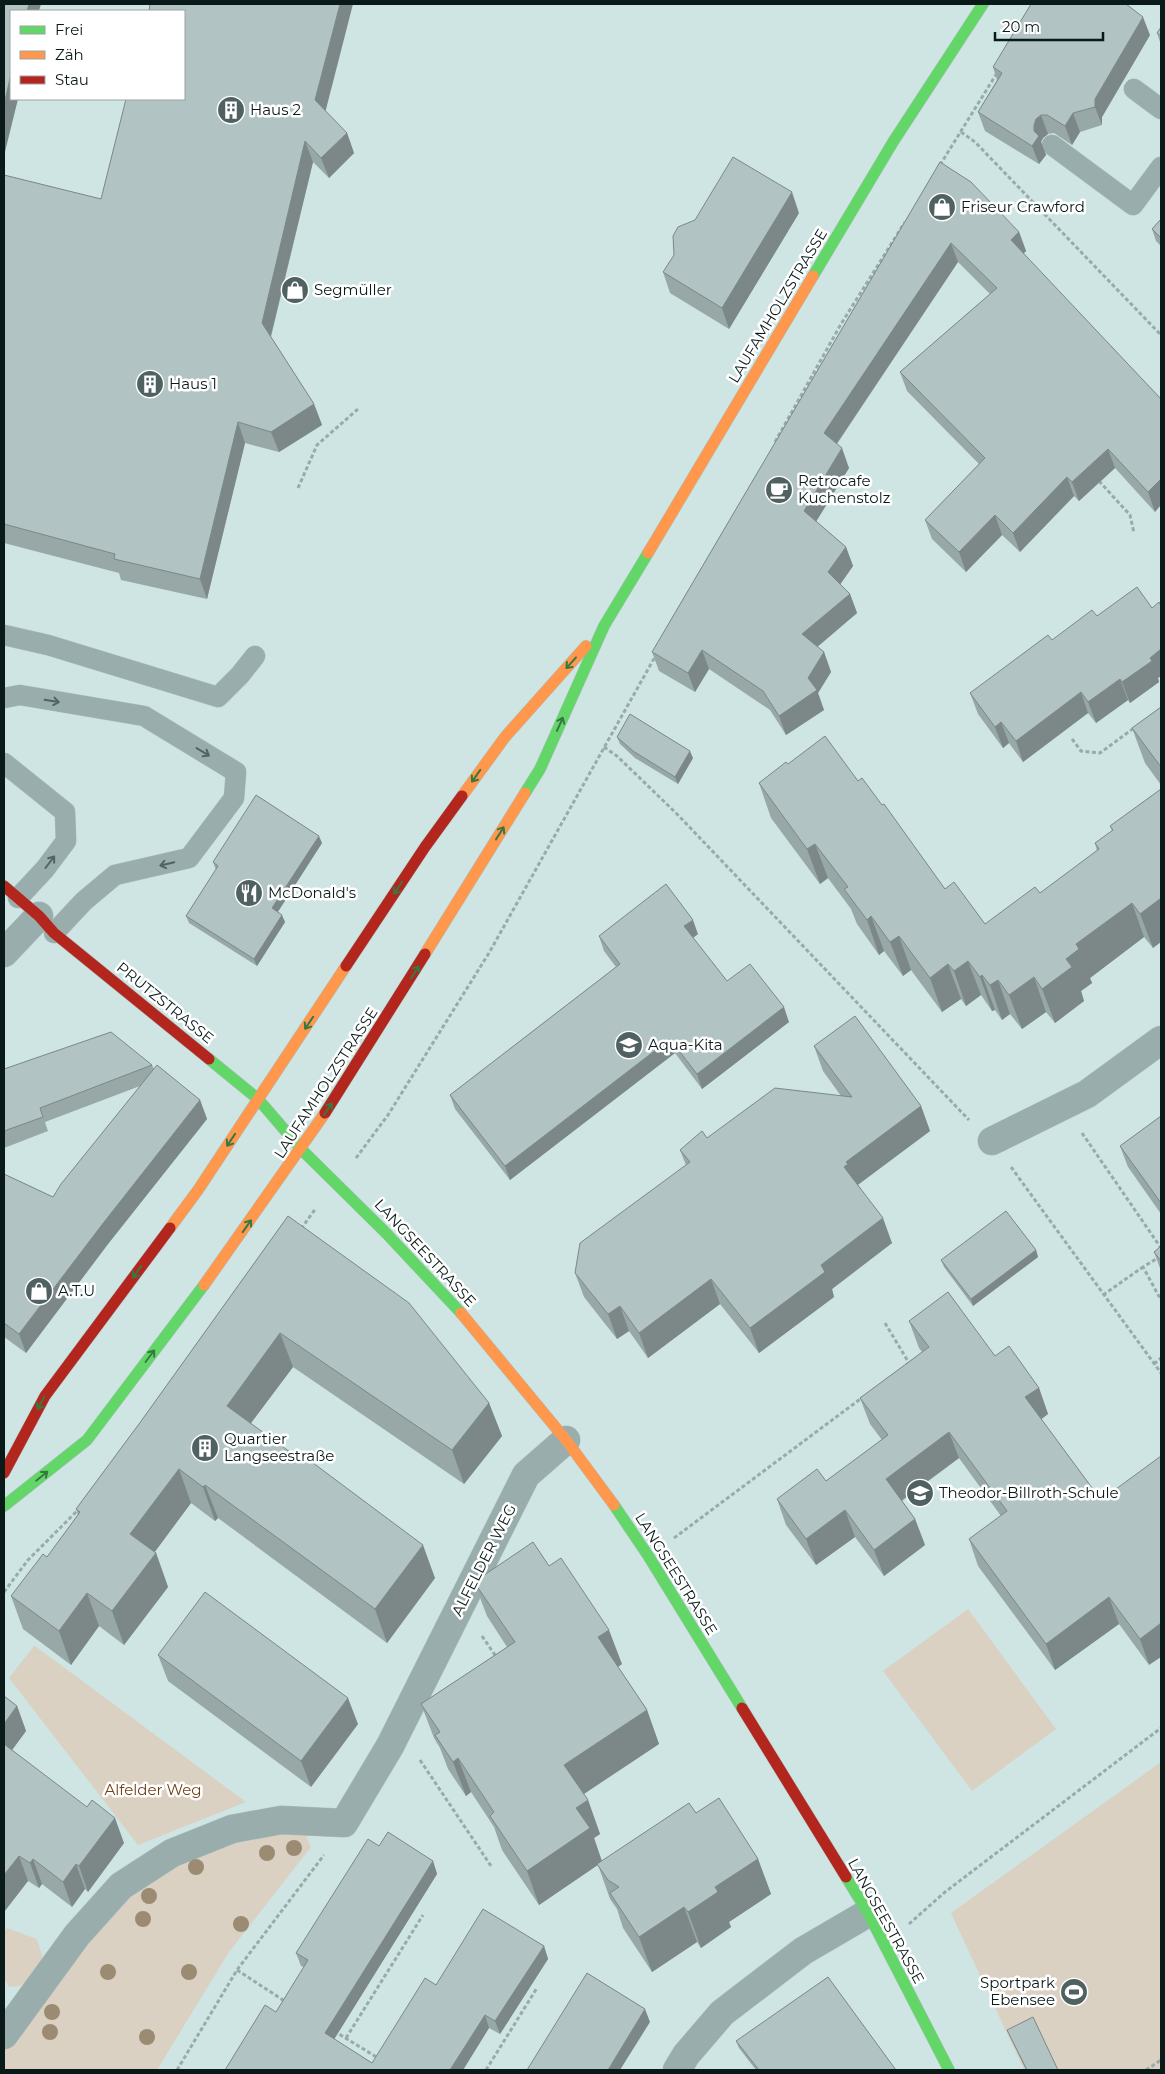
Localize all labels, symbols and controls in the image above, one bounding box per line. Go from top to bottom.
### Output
legend [10,10,185,100]
scale bar [995,10,1102,42]
text: 20 m [1002,17,1040,36]
text: Frei [55,20,83,39]
text: Zäh [55,45,84,64]
text: Stau [55,70,89,89]
building icon: Haus 2 [216,95,246,125]
place label: Haus 2 [250,100,301,119]
shop icon: Friseur Crawford [927,192,957,222]
place label: Friseur Crawford [961,197,1085,216]
street label: LAUFAMHOLZSTRASSE [724,225,831,386]
shop icon: Segmüller [280,275,310,305]
place label: Segmüller [314,280,392,299]
building icon: Haus 1 [135,369,165,399]
place label: Haus 1 [169,374,217,393]
place label: Retrocafe Kuchenstolz [798,471,891,507]
cafe icon: Retrocafe Kuchenstolz [764,475,794,505]
one-way arrow [565,656,577,669]
one-way arrow [43,696,59,706]
one-way arrow [555,717,565,732]
one-way arrow [195,747,209,757]
one-way arrow [471,769,482,783]
one-way arrow [495,827,505,841]
one-way arrow [45,856,56,869]
one-way arrow [160,860,176,869]
restaurant icon: McDonald's [234,878,264,908]
one-way arrow [393,880,403,894]
place label: McDonald's [268,883,356,902]
street label: PRUTZSTRASSE [113,958,218,1048]
one-way arrow [410,965,420,979]
street label: LAUFAMHOLZSTRASSE [270,1004,382,1162]
one-way arrow [303,1016,313,1030]
school or university icon: Aqua-Kita [614,1030,644,1060]
place label: Aqua-Kita [648,1035,723,1054]
one-way arrow [323,1102,333,1116]
one-way arrow [226,1133,236,1147]
street label: LANGSEESTRASSE [371,1195,480,1310]
one-way arrow [242,1219,252,1233]
one-way arrow [132,1265,142,1279]
shop icon: A.T.U [24,1276,54,1306]
place label: A.T.U [58,1281,95,1300]
one-way arrow [145,1350,156,1363]
one-way arrow [36,1396,46,1411]
place label: Quartier Langseestraße [224,1429,334,1465]
building icon: Quartier Langseestraße [190,1433,220,1463]
one-way arrow [35,1470,48,1481]
school or university icon: Theodor-Billroth-Schule [905,1478,935,1508]
place label: Theodor-Billroth-Schule [939,1483,1119,1502]
street label: ALFELDER WEG [447,1501,520,1619]
street label: LANGSEESTRASSE [631,1509,722,1638]
park label: Alfelder Weg [104,1780,202,1799]
street label: LANGSEESTRASSE [844,1855,929,1987]
place label: Sportpark Ebensee [980,1973,1055,2009]
sports icon: Sportpark Ebensee [1059,1977,1089,2007]

